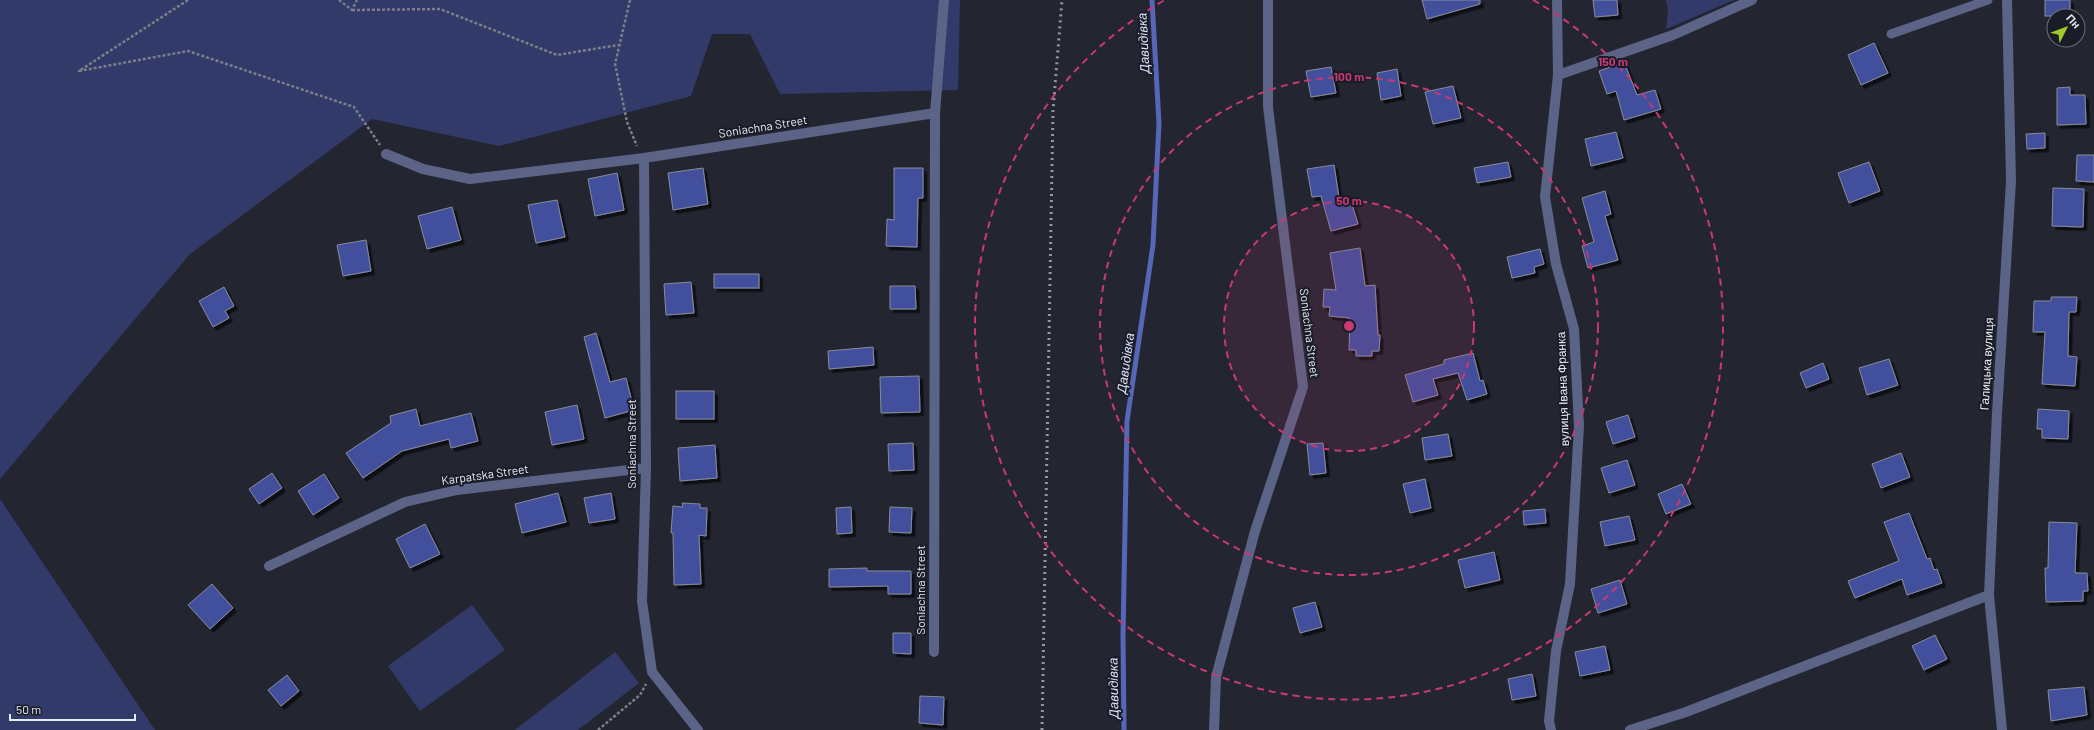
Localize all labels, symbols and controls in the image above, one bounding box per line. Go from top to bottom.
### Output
north arrow [2046,8,2086,48]
text: Пн [2064,11,2084,31]
water label: Давидівка [1133,12,1153,76]
text: 150 m [1598,54,1628,68]
text: 100 m [1334,69,1364,83]
street label: Soniachna Street [717,112,808,140]
text: 50 m [1336,193,1362,207]
street label: Soniachna Street [1298,288,1322,378]
street label: Галицька вулиця [1977,317,1996,411]
centre of rings [1342,319,1356,333]
street label: вулиця Івана Франка [1553,331,1572,447]
water label: Давидівка [1113,332,1137,396]
street label: Soniachna Street [624,399,638,489]
street label: Karpatska Street [440,461,529,487]
street label: Soniachna Street [913,545,927,635]
water label: Давидівка [1104,658,1122,720]
scale bar [10,696,135,722]
text: 50 m [16,702,41,716]

